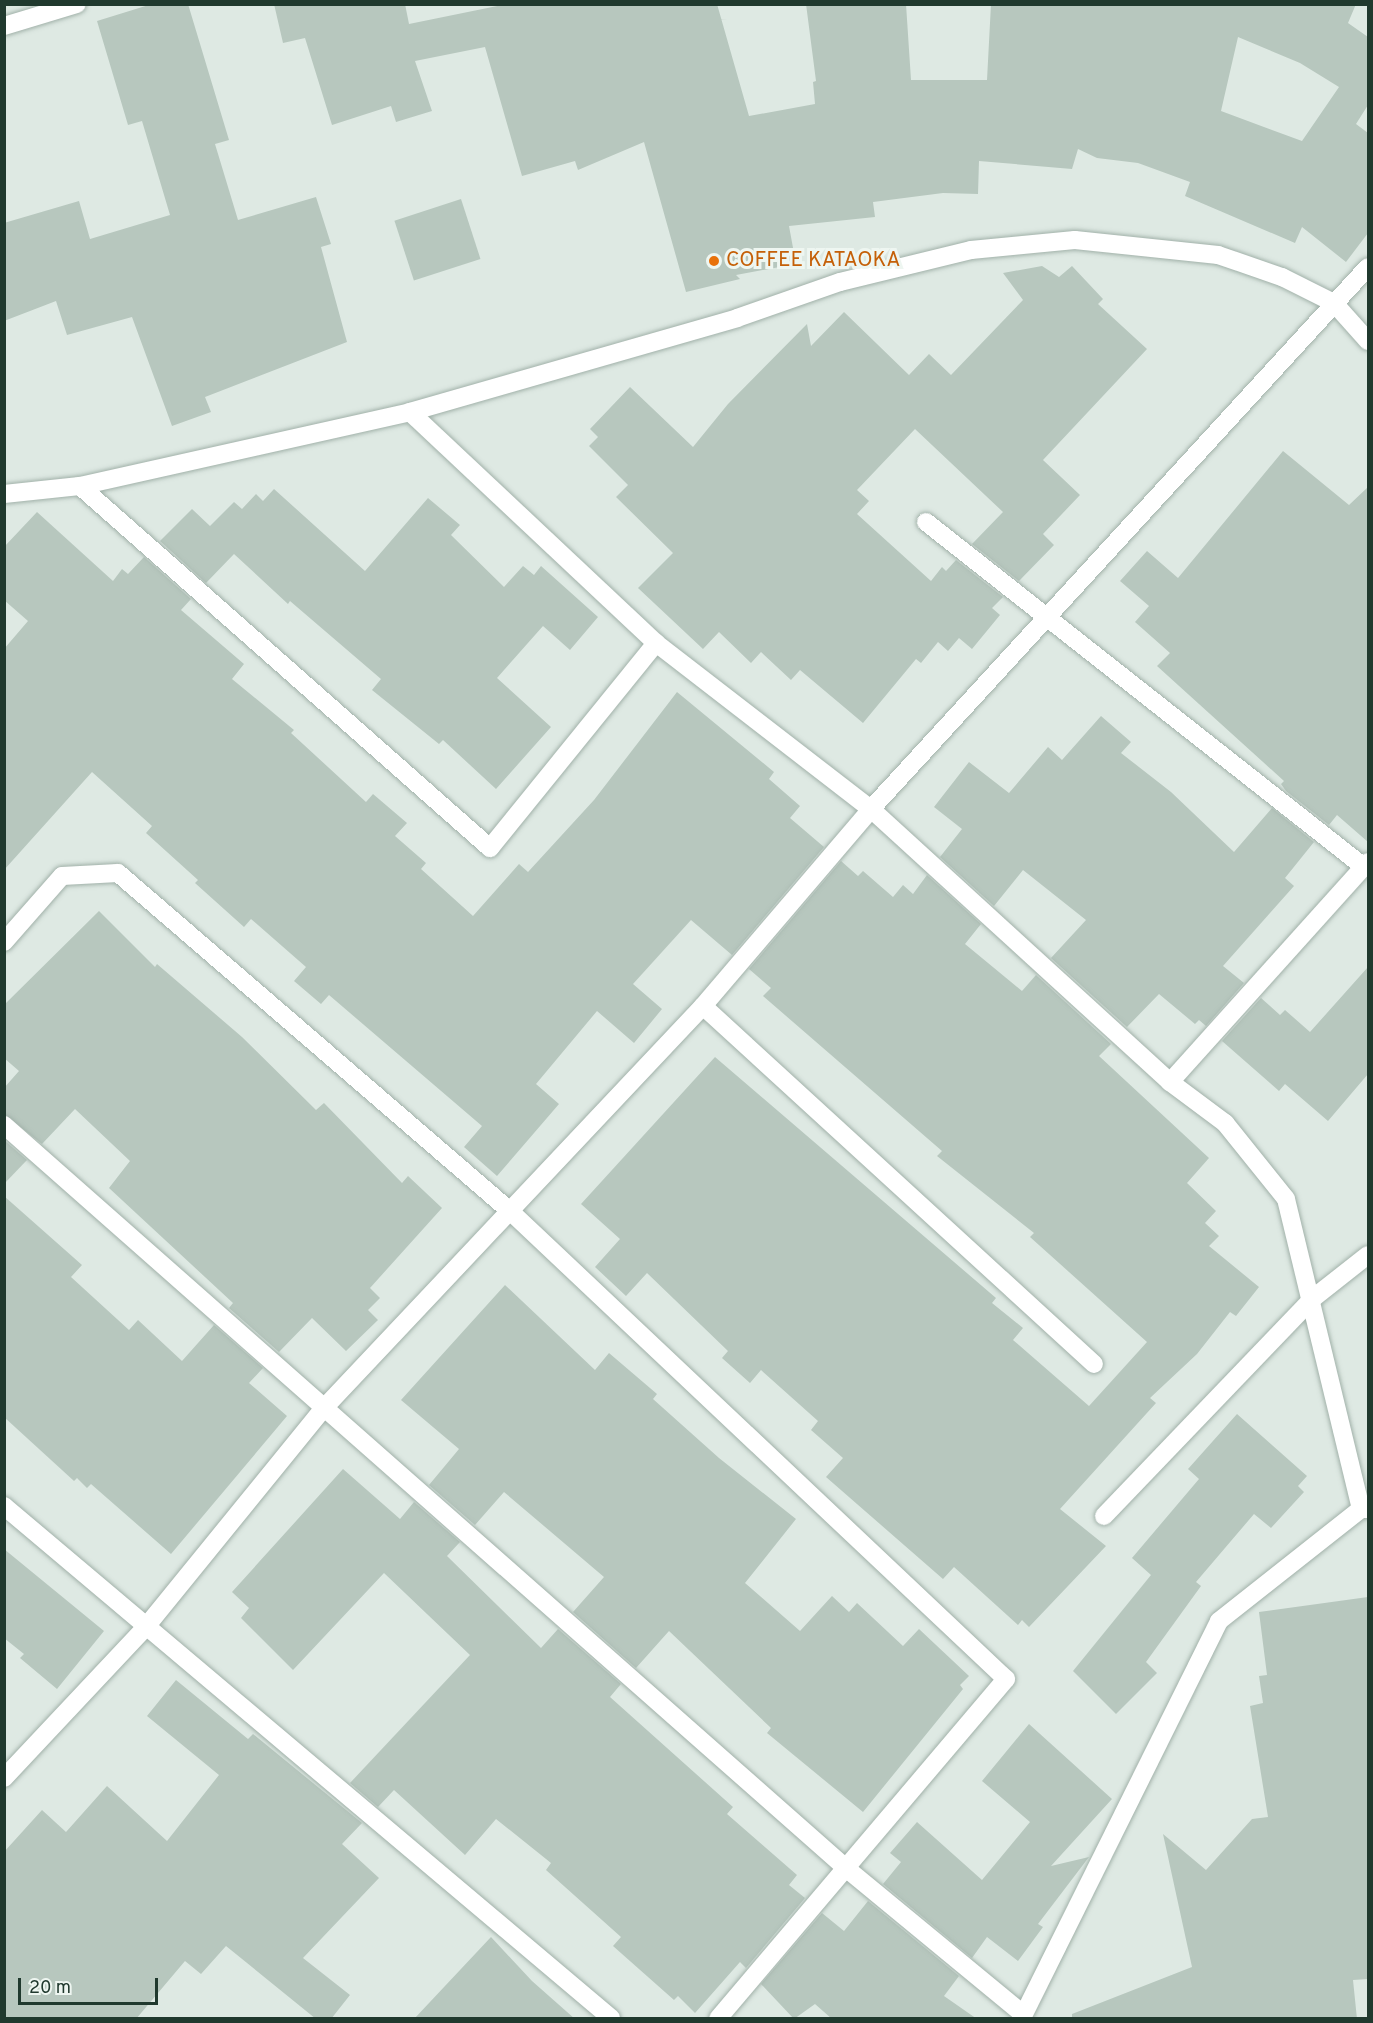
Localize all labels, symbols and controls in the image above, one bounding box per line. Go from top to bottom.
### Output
place label: COFFEE KATAOKA [726,248,901,274]
marker: COFFEE KATAOKA [707,254,721,268]
scale bar [21,1966,160,2004]
text: 20 m [29,1977,71,2000]

